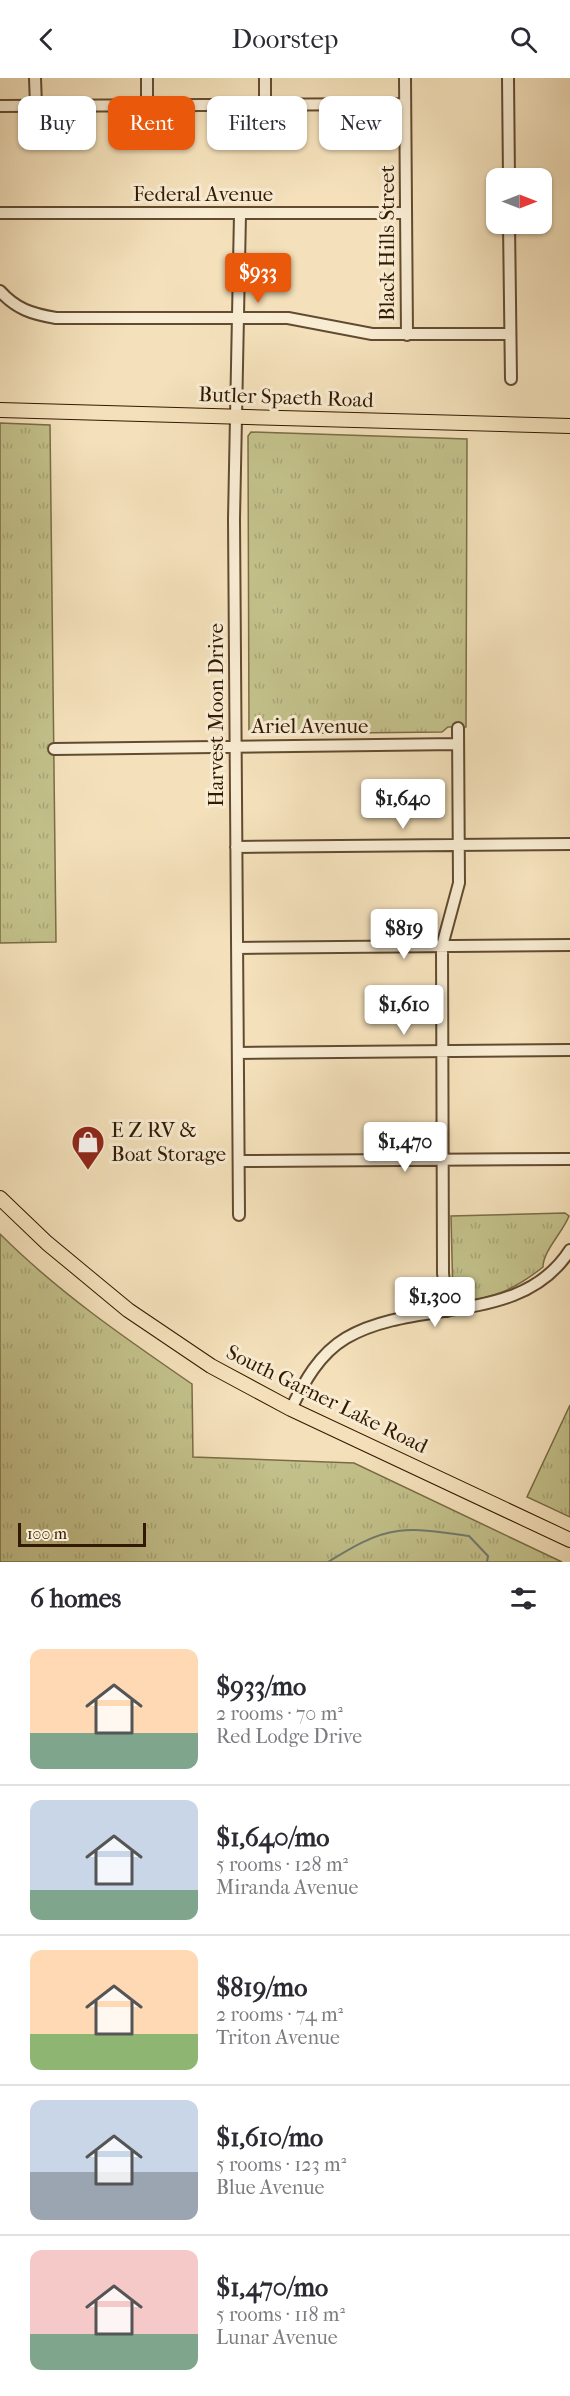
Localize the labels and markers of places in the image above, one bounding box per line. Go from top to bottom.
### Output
pin: $933 [222,253,294,304]
pin: $1,640 [354,779,452,830]
pin: $819 [368,909,440,960]
pin: $1,610 [355,985,453,1036]
place label: E Z RV & Boat Storage [111,1118,226,1166]
pin: $1,470 [356,1122,454,1173]
shop icon: E Z RV & Boat Storage [70,1124,106,1171]
pin: $1,300 [386,1277,484,1328]

